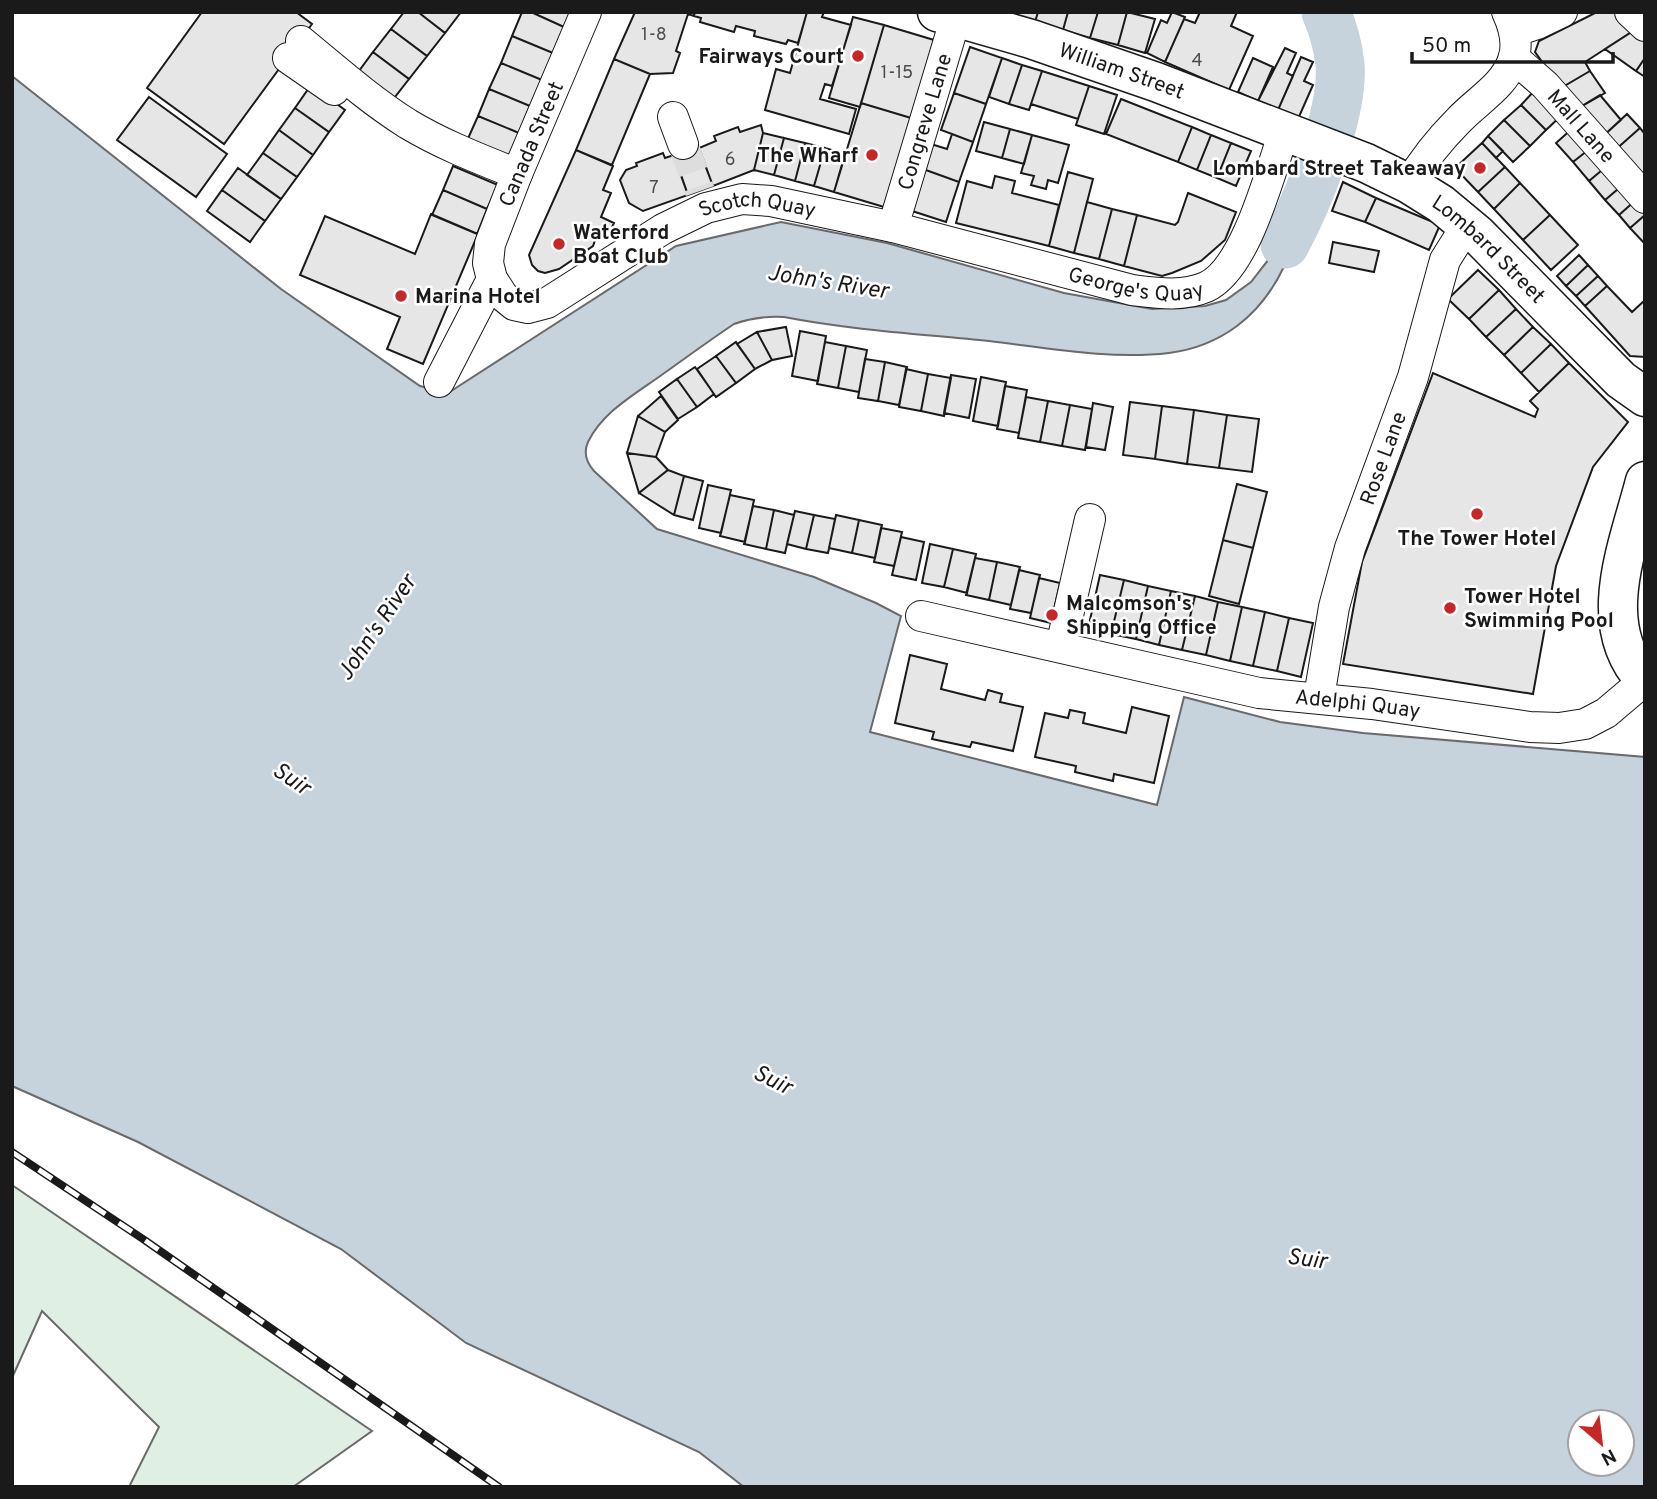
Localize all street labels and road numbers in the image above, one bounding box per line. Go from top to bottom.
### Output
street label: William Street [1055,38,1188,107]
street label: Congreve Lane [893,50,959,194]
street label: Canada Street [494,78,571,211]
street label: Mall Lane [1540,85,1620,170]
street label: Scotch Quay [694,187,818,225]
street label: Lombard Street [1426,190,1550,310]
street label: George's Quay [1065,262,1207,309]
street label: Rose Lane [1355,408,1414,509]
street label: Adelphi Quay [1294,685,1422,726]

